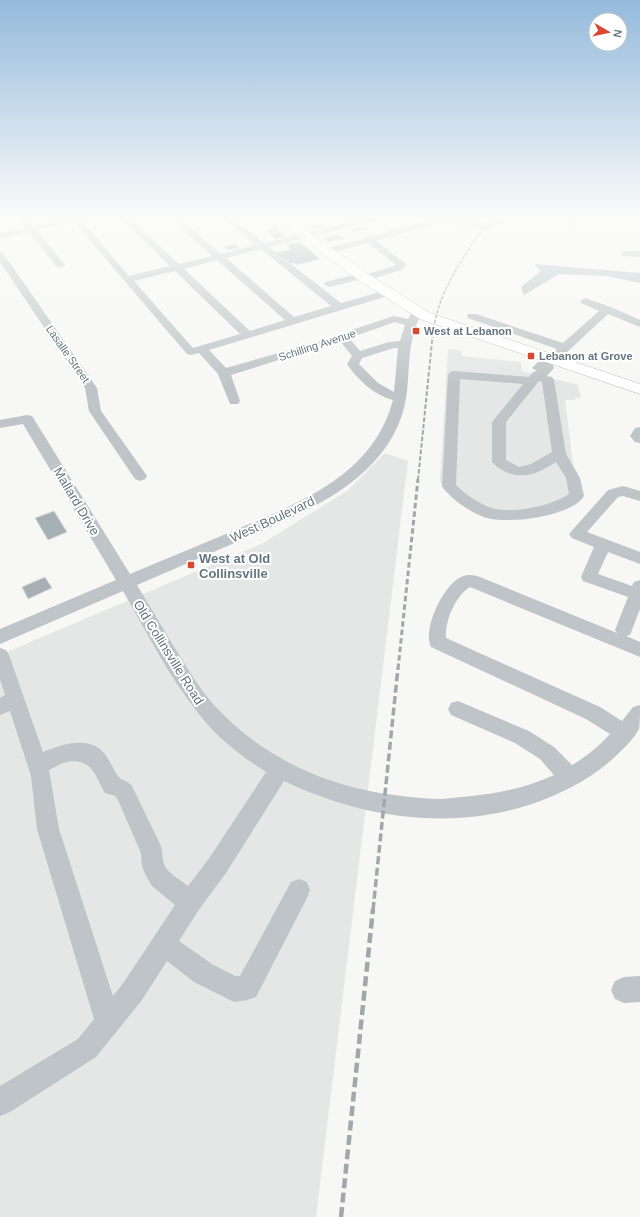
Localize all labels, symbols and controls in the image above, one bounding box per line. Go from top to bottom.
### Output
north arrow [588,12,628,52]
text: N [611,29,624,38]
street label: Lasalle Street [44,323,92,385]
place label: West at Lebanon [424,325,512,337]
marker: West at Lebanon [411,326,421,336]
street label: Schilling Avenue [277,327,357,363]
place label: Lebanon at Grove [539,350,633,362]
marker: Lebanon at Grove [526,351,536,361]
street label: Mallard Drive [50,465,103,538]
street label: West Boulevard [228,493,317,546]
place label: West at Old Collinsville [199,551,270,581]
marker: West at Old Collinsville [186,560,196,570]
street label: Old Collinsville Road [130,597,207,707]

